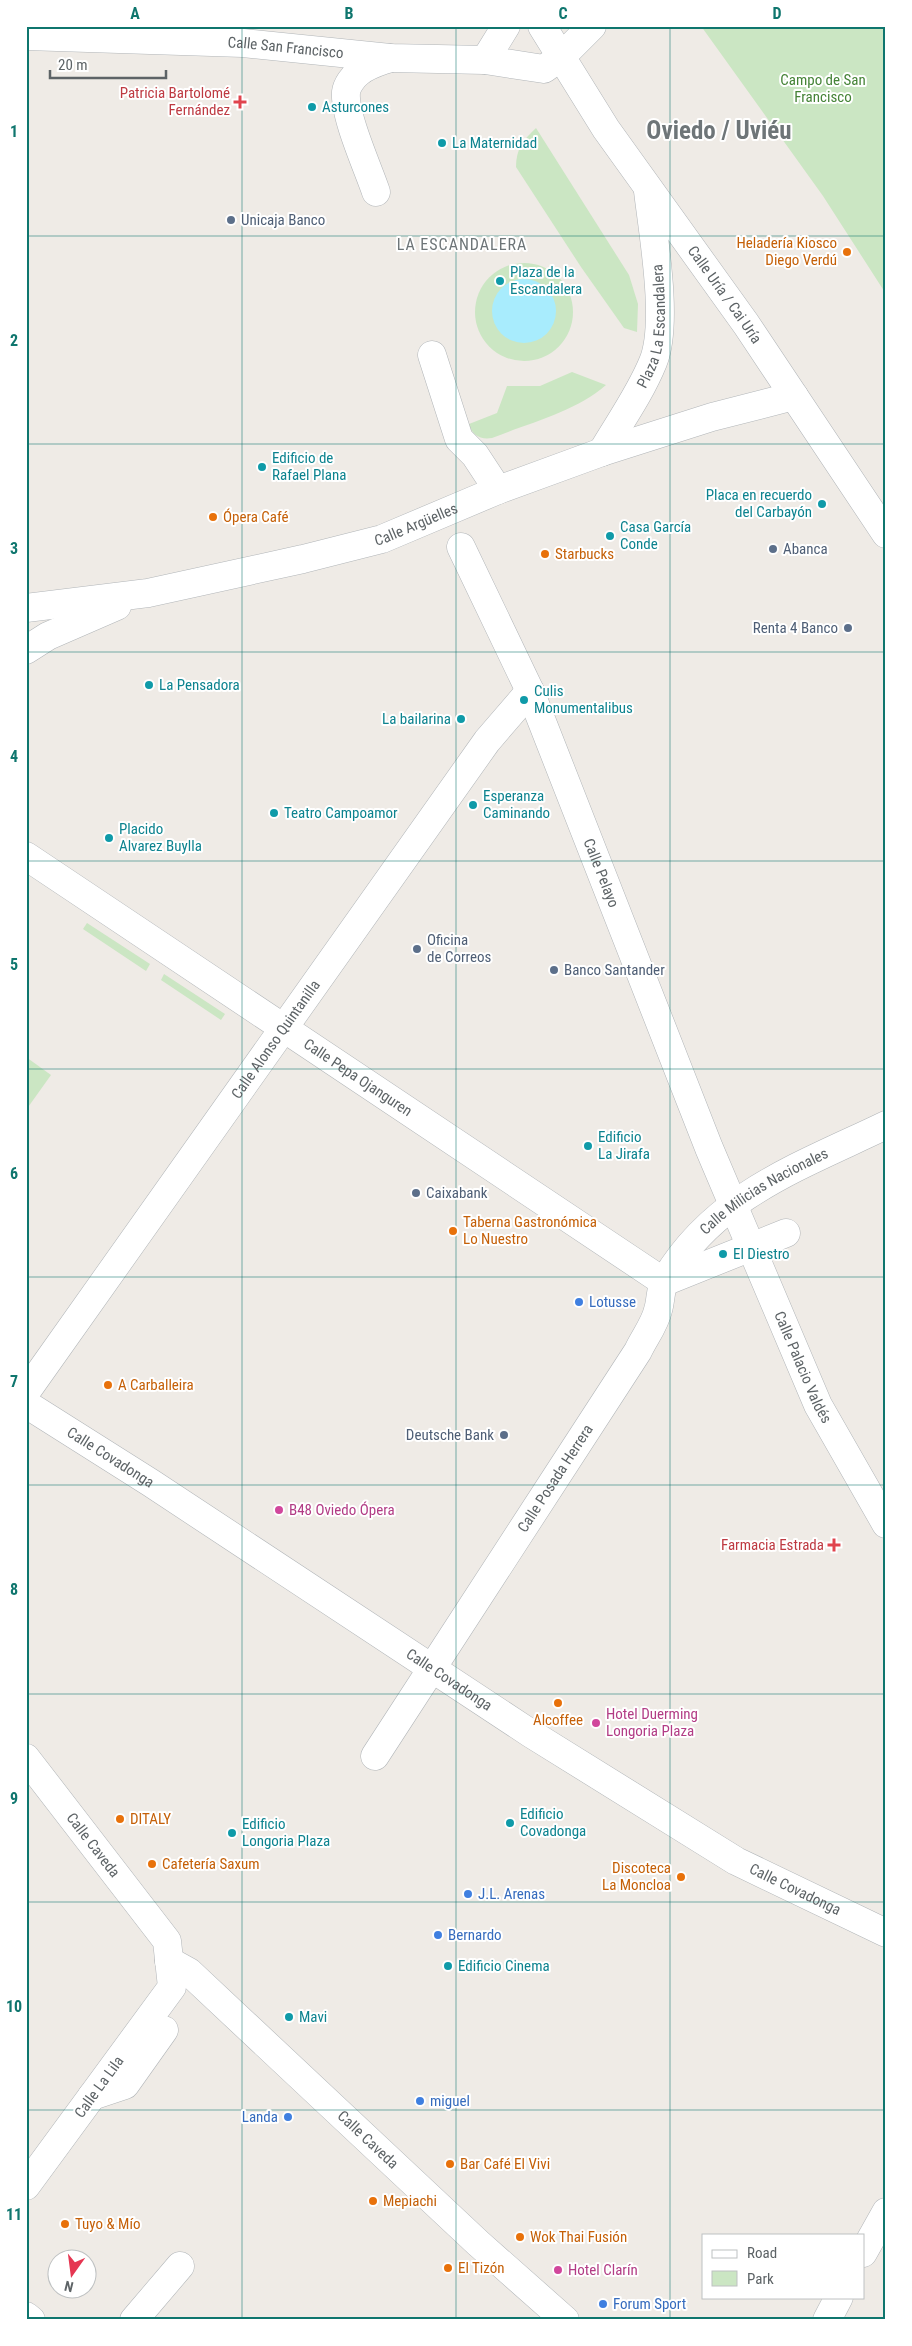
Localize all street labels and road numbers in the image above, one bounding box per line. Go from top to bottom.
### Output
street label: Calle San Francisco [227,34,344,62]
street label: Calle Uría / Cai Uría [684,242,765,347]
street label: Plaza La Escandalera [633,263,669,391]
street label: Calle Argüelles [373,499,460,550]
street label: Calle Pelayo [580,836,623,910]
street label: Calle Alonso Quintanilla [227,977,324,1102]
street label: Calle Pepa Ojanguren [300,1035,415,1120]
street label: Calle Milicias Nacionales [696,1144,831,1238]
street label: Calle Palacio Valdés [770,1309,836,1427]
street label: Calle Posada Herrera [514,1421,597,1536]
street label: Calle Covadonga [64,1423,157,1492]
street label: Calle Covadonga [403,1645,496,1715]
street label: Calle Caveda [63,1809,124,1881]
street label: Calle Covadonga [746,1860,844,1919]
street label: Calle La Lila [71,2053,127,2121]
street label: Calle Caveda [334,2107,402,2172]

